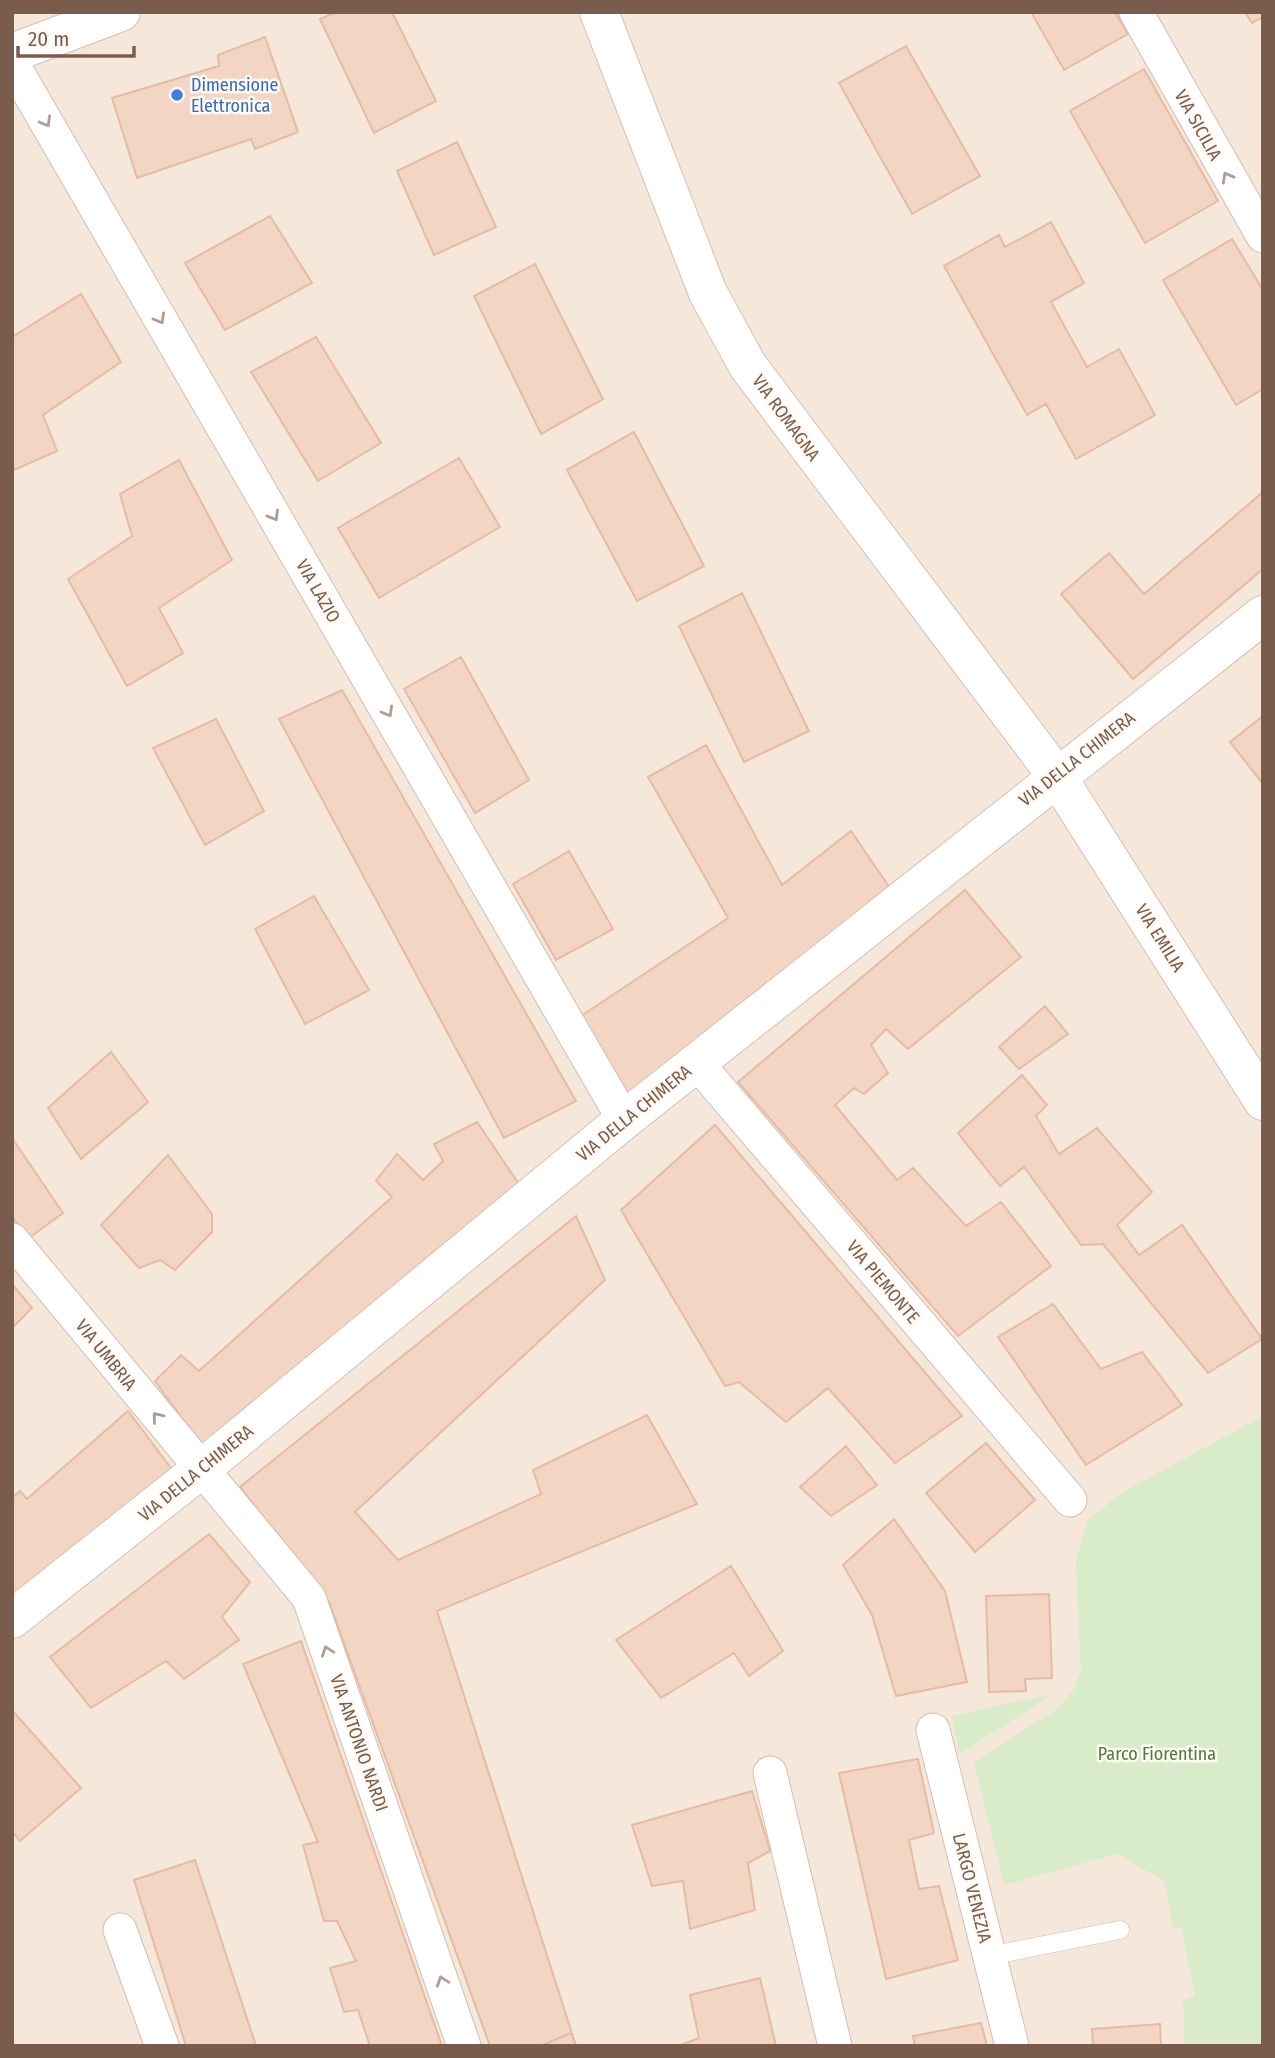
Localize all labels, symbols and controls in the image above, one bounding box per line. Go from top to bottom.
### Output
scale bar [18,14,133,58]
text: 20 m [28,26,69,52]
place label: Dimensione Elettronica [191,74,278,117]
street label: VIA SICILIA [1170,86,1227,165]
marker: Dimensione Elettronica [169,87,185,103]
one-way arrow [38,114,51,127]
one-way arrow [1222,172,1235,185]
one-way arrow [152,311,165,324]
street label: VIA ROMAGNA [747,371,825,466]
one-way arrow [266,508,279,521]
street label: VIA LAZIO [291,555,345,627]
one-way arrow [380,705,393,718]
street label: VIA DELLA CHIMERA [1015,706,1140,811]
street label: VIA EMILIA [1131,900,1190,976]
street label: VIA DELLA CHIMERA [572,1060,696,1166]
street label: VIA PIEMONTE [842,1236,924,1328]
street label: VIA UMBRIA [71,1315,142,1395]
one-way arrow [153,1413,166,1425]
street label: VIA DELLA CHIMERA [134,1420,258,1526]
one-way arrow [321,1645,335,1657]
street label: VIA ANTONIO NARDI [325,1672,393,1814]
park label: Parco Fiorentina [1098,1743,1216,1765]
street label: LARGO VENEZIA [948,1831,996,1946]
one-way arrow [436,1976,450,1988]

